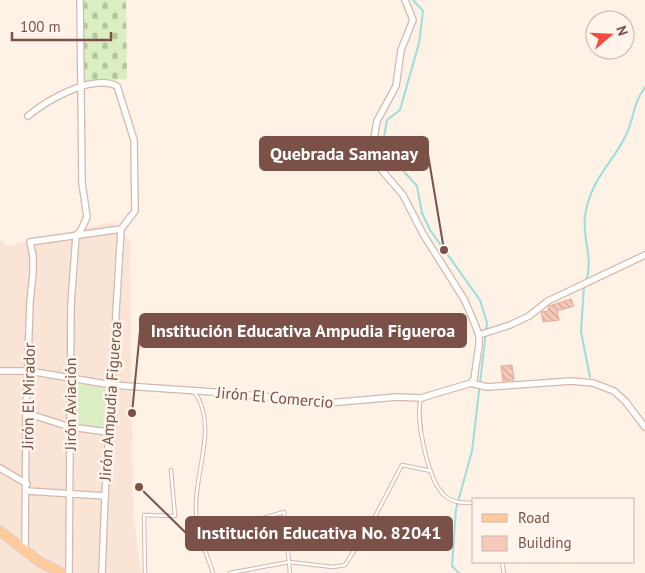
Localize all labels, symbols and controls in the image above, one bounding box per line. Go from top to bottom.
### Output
scale bar [12,10,111,42]
north arrow [585,10,635,60]
text: 100 m [20,17,61,36]
text: N [612,23,632,38]
callout: Quebrada Samanay [260,137,428,170]
text: Quebrada Samanay [270,142,418,165]
callout: Institución Educativa Ampudia Figueroa [140,314,466,347]
text: Institución Educativa Ampudia Figueroa [151,319,455,342]
street label: Jirón Ampudia Figueroa [94,320,126,483]
street label: Jirón El Mirador [17,342,39,450]
street label: Jirón Aviación [60,357,80,452]
street label: Jirón El Comercio [215,382,334,412]
legend [472,498,635,563]
text: Road [518,508,550,527]
callout: Institución Educativa No. 82041 [186,517,452,550]
text: Institución Educativa No. 82041 [196,521,442,544]
text: Building [518,533,572,552]

